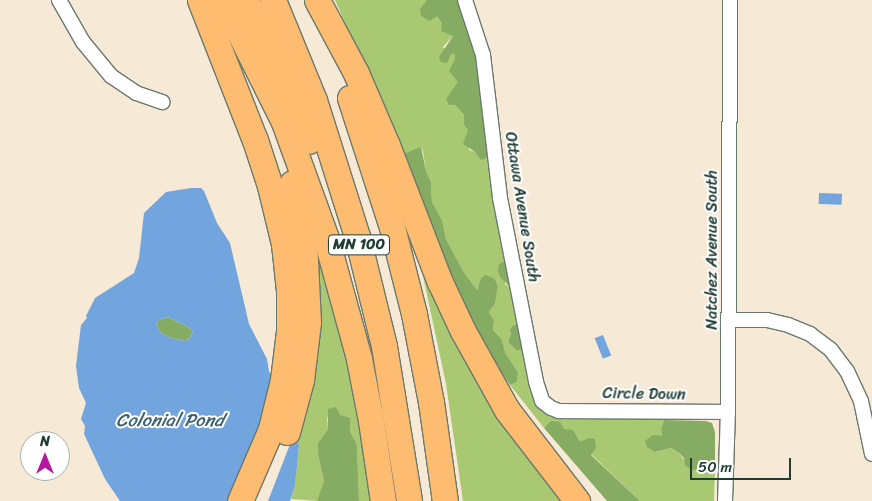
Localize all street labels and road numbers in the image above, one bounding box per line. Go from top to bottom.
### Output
street label: Ottawa Avenue South [501,130,543,284]
street label: Natchez Avenue South [702,170,722,330]
road number: MN 100 [328,232,390,258]
street label: Circle Down [602,384,686,404]

